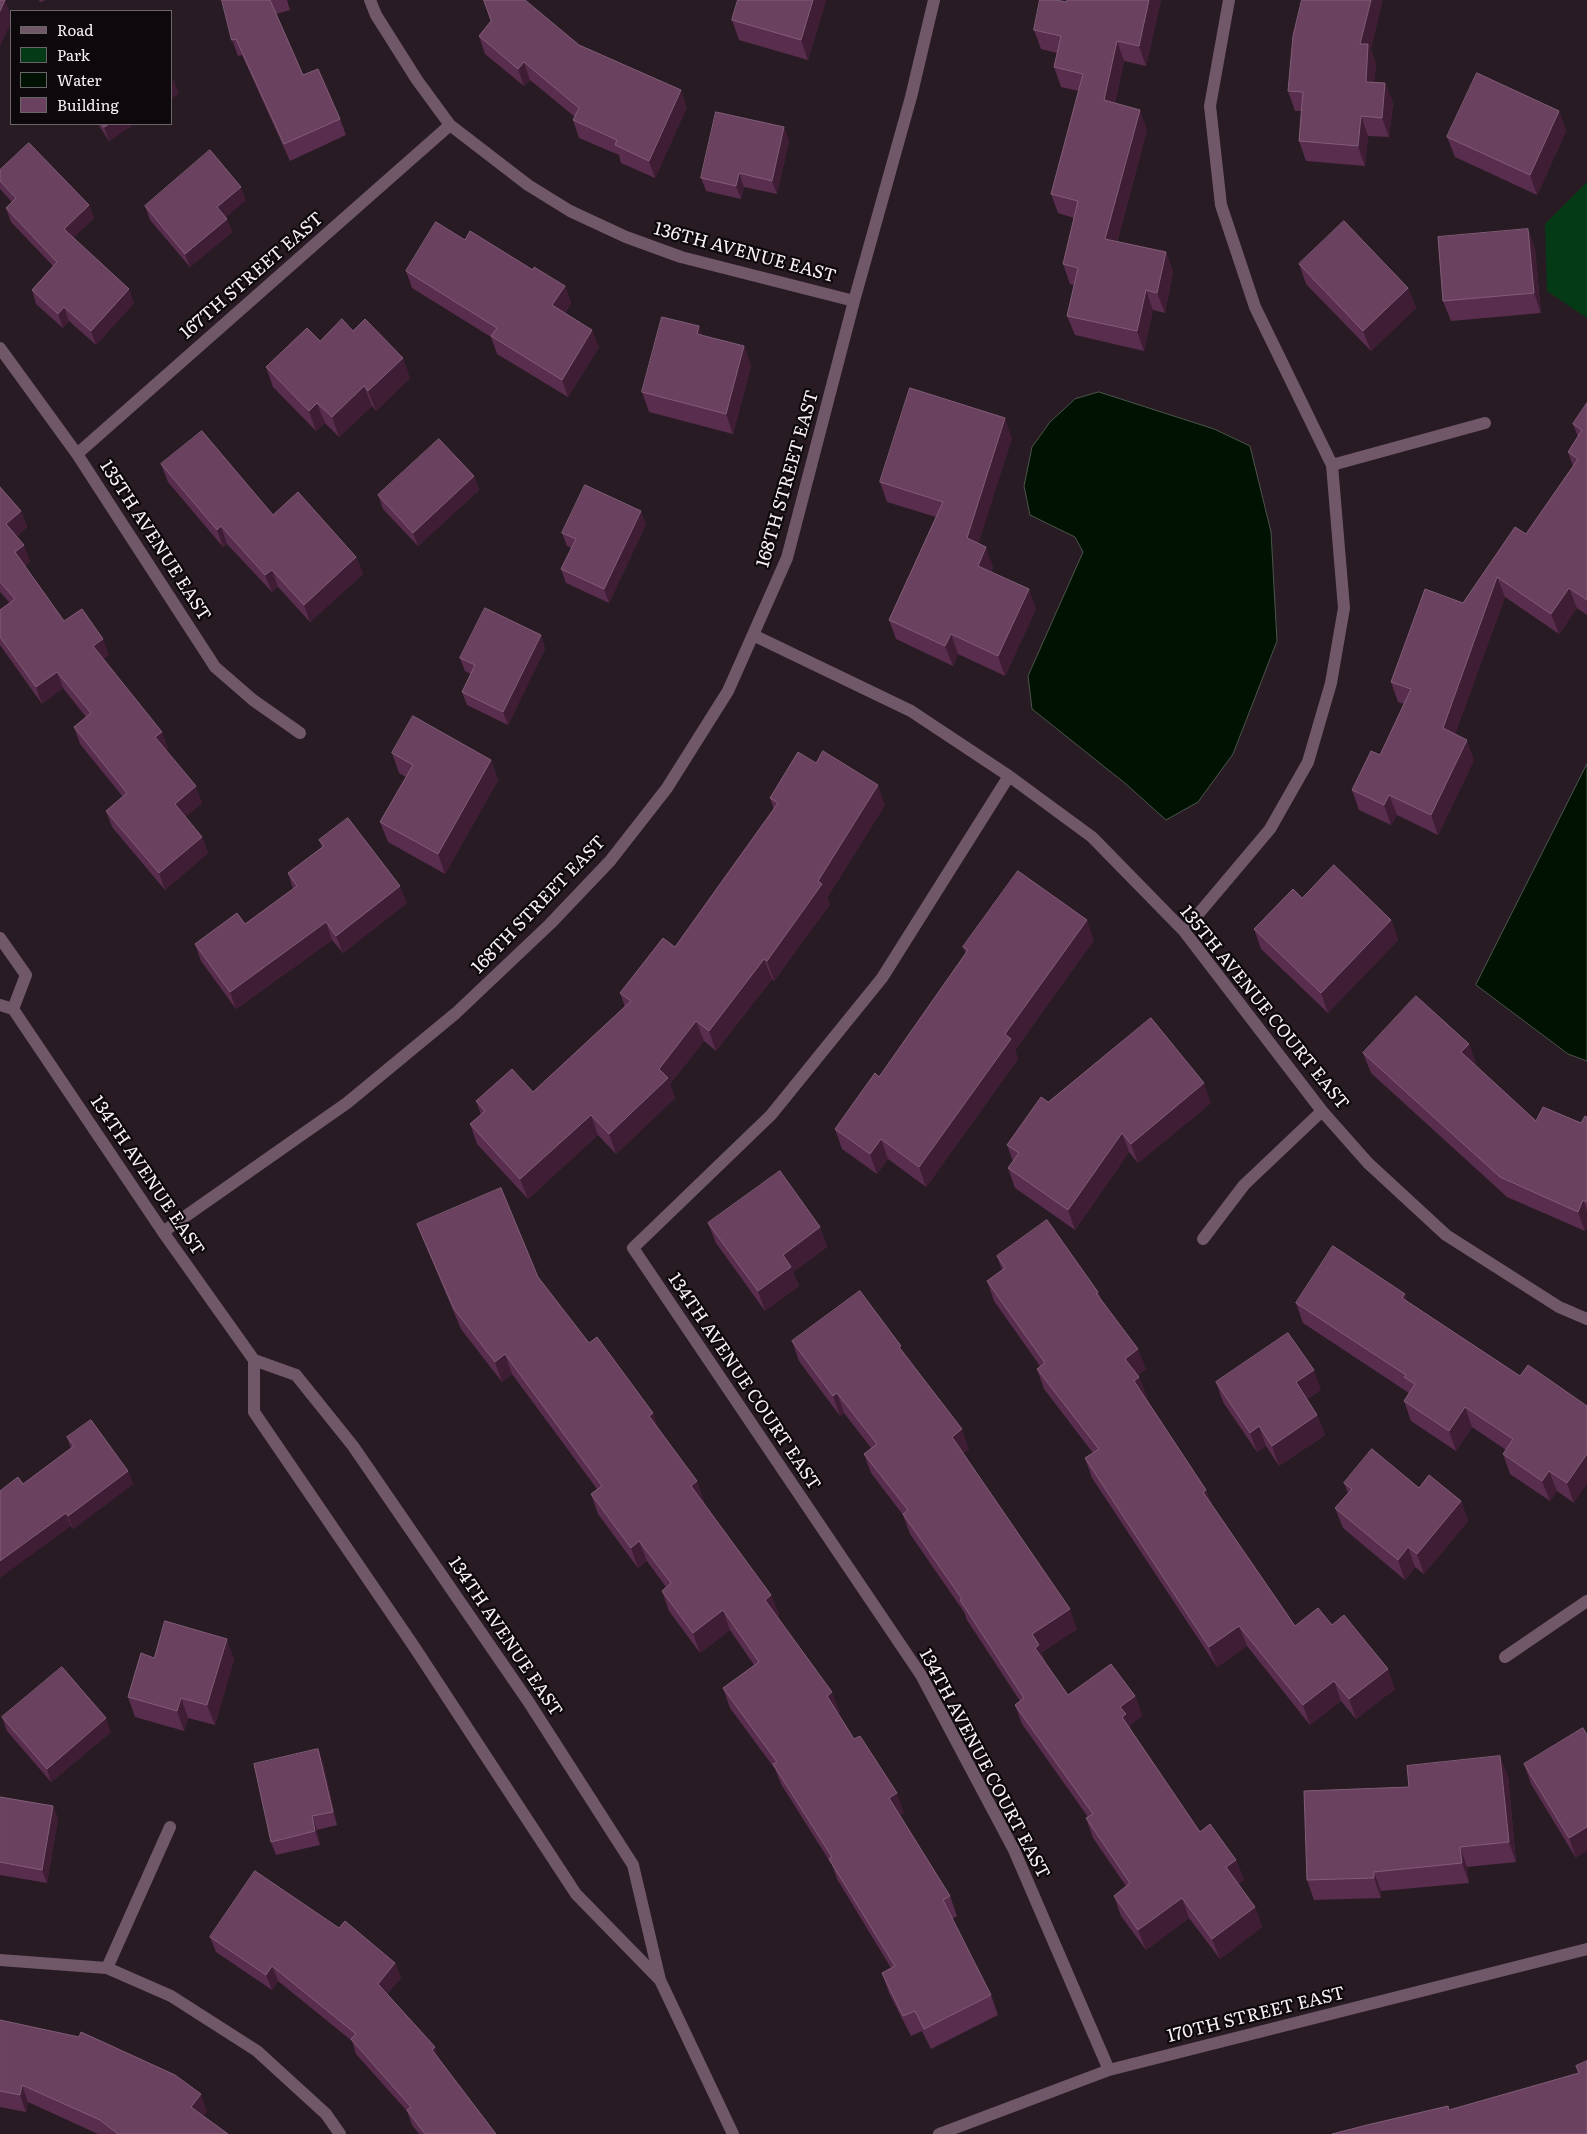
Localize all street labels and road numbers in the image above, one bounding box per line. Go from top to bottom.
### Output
street label: 167TH STREET EAST [176,208,328,344]
street label: 136TH AVENUE EAST [651,218,839,288]
street label: 168TH STREET EAST [752,388,824,570]
street label: 135TH AVENUE EAST [95,457,215,625]
street label: 168TH STREET EAST [468,832,610,978]
street label: 135TH AVENUE COURT EAST [1175,902,1353,1114]
street label: 134TH AVENUE EAST [85,1092,209,1260]
street label: 134TH AVENUE COURT EAST [663,1269,825,1495]
street label: 134TH AVENUE EAST [443,1553,567,1721]
street label: 134TH AVENUE COURT EAST [914,1645,1054,1883]
street label: 170TH STREET EAST [1165,1982,1347,2048]

